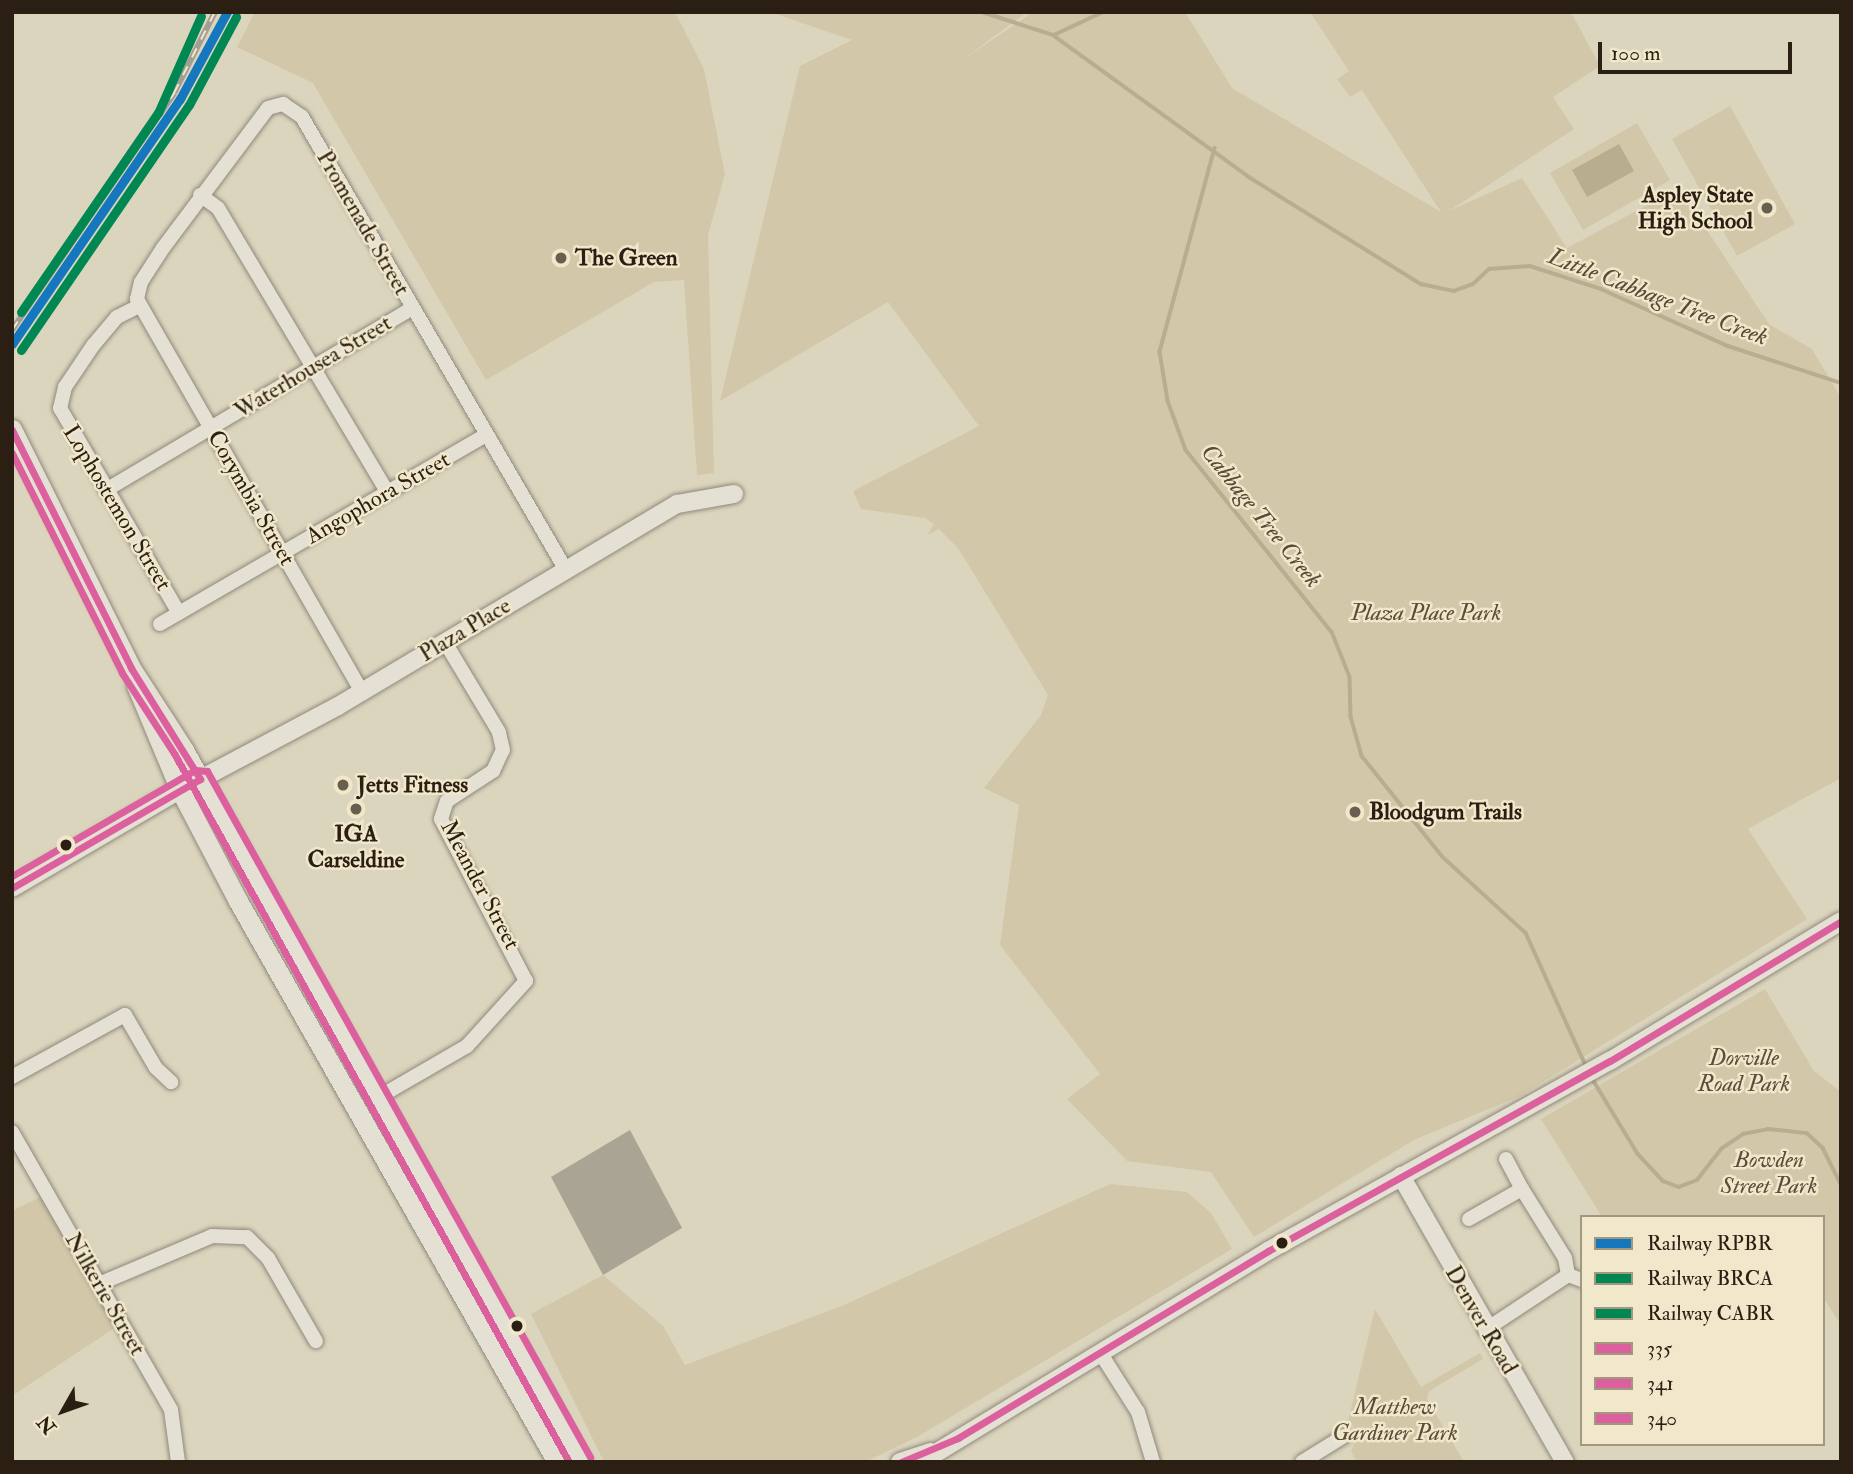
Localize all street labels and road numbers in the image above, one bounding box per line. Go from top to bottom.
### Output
street label: Promenade Street [310,146,416,300]
street label: Waterhousea Street [229,309,397,425]
street label: Lophostemon Street [57,420,177,596]
street label: Corymbia Street [201,426,301,570]
street label: Angophora Street [301,446,455,550]
street label: Plaza Place [414,592,516,668]
street label: Meander Street [434,816,526,954]
street label: Nilkerie Street [59,1228,151,1360]
street label: Denver Road [1439,1261,1523,1379]

